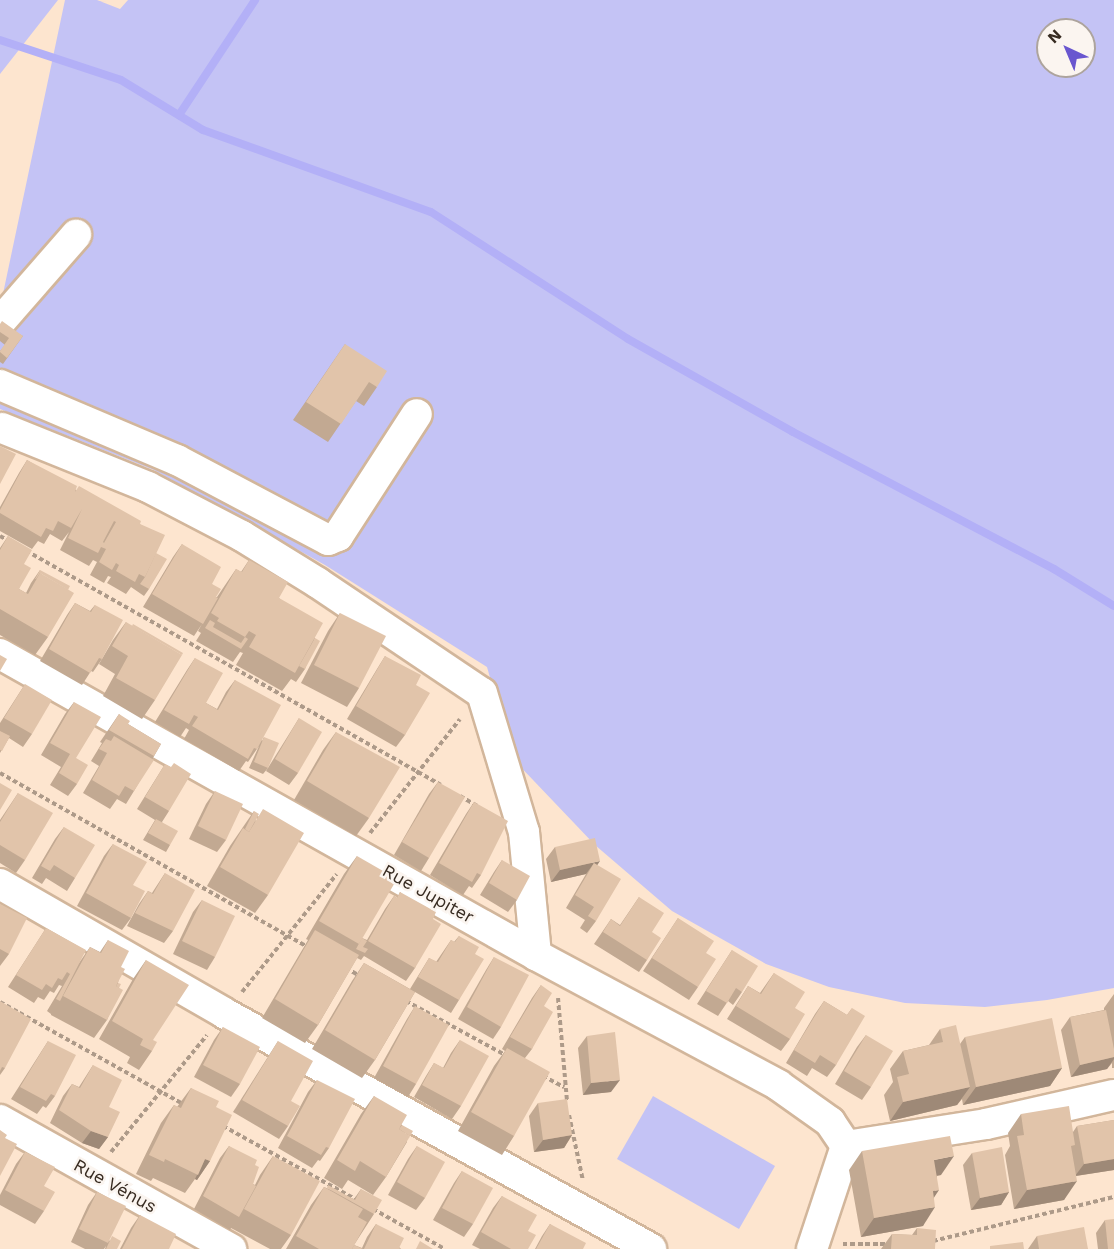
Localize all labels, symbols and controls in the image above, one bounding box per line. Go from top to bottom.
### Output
north arrow [1036,18,1096,78]
text: N [1044,25,1065,47]
street label: Rue Jupiter [378,860,478,928]
street label: Rue Vénus [69,1154,161,1218]

